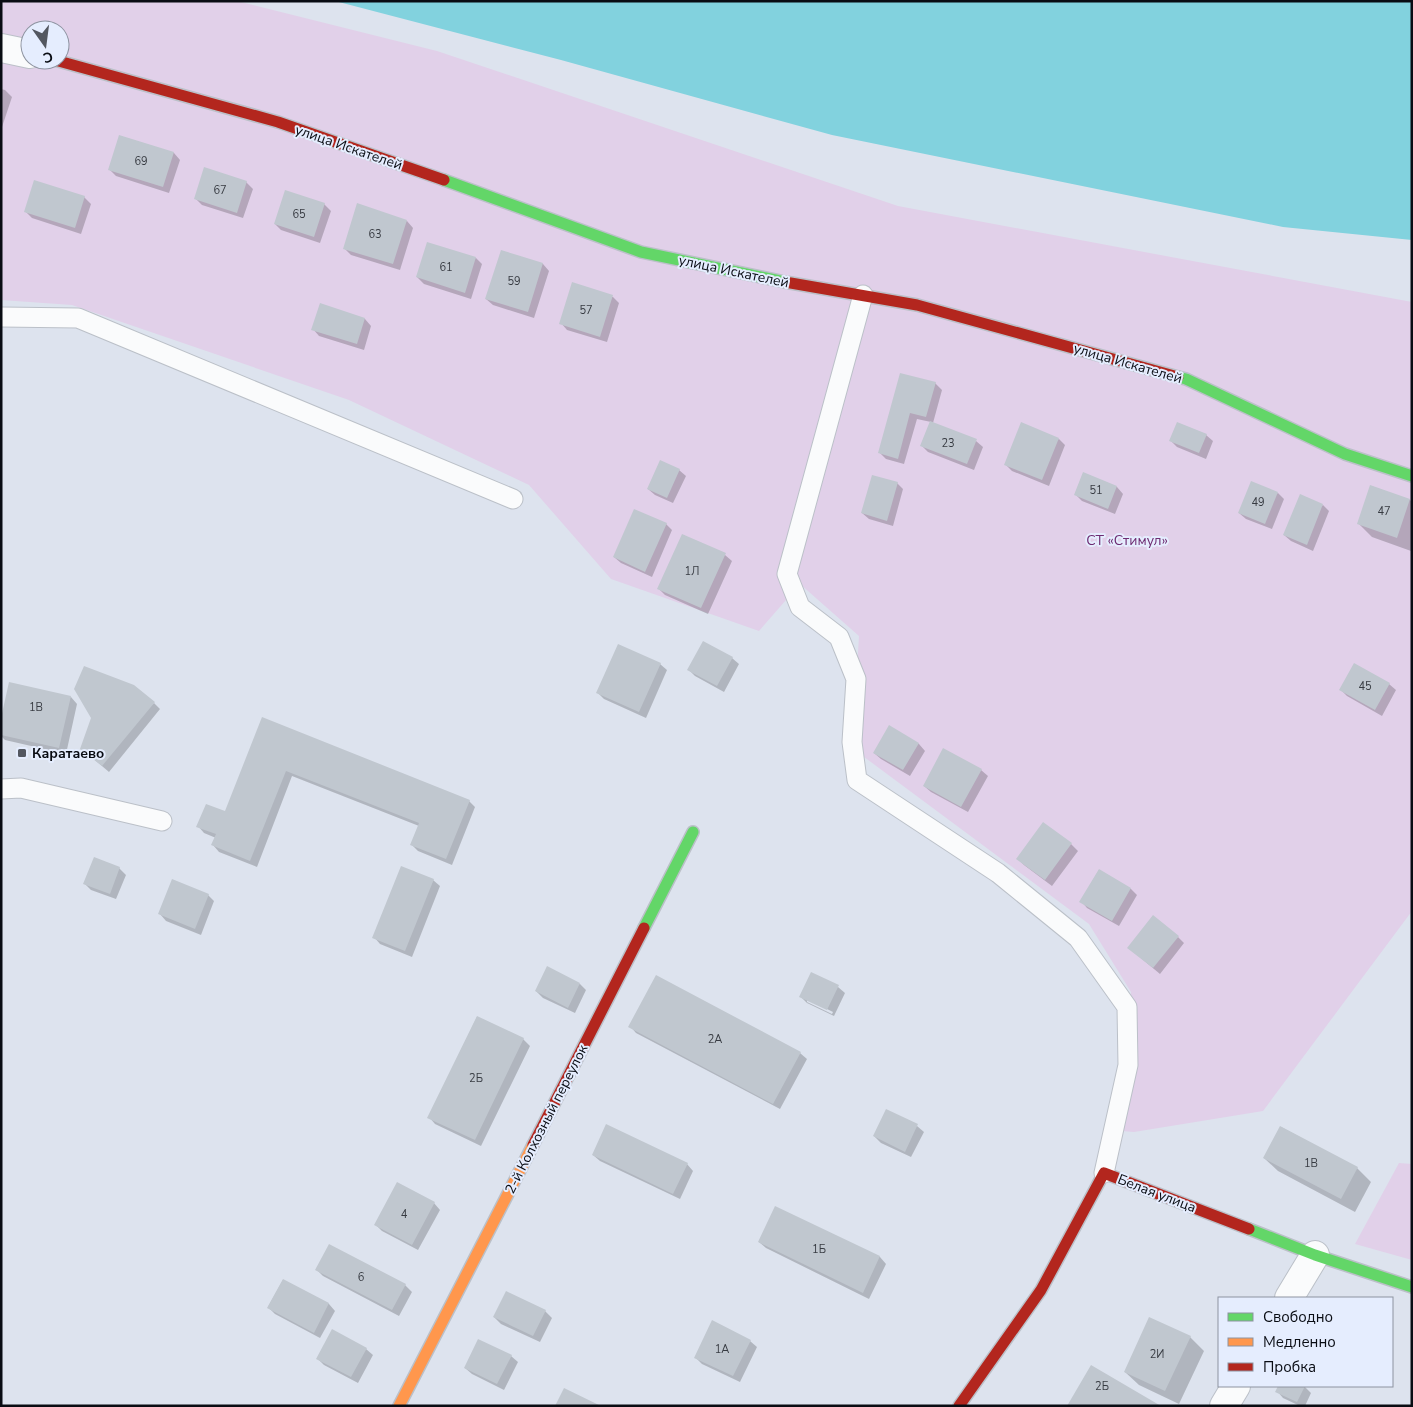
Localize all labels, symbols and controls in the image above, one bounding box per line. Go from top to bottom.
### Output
north arrow [20,20,70,70]
text: С [41,47,55,68]
street label: улица Искателей [293,120,405,175]
house number: 69 [134,154,148,169]
house number: 67 [213,183,227,198]
house number: 65 [292,207,306,222]
house number: 63 [368,227,382,242]
street label: улица Искателей [677,251,791,292]
house number: 61 [439,260,453,275]
house number: 59 [507,274,521,289]
house number: 57 [579,303,593,318]
street label: улица Искателей [1071,339,1184,388]
house number: 23 [941,436,955,451]
house number: 51 [1089,483,1103,498]
house number: 49 [1251,495,1265,510]
house number: 47 [1377,504,1391,519]
park label: СТ «Стимул» [1086,531,1168,550]
house number: 1Л [685,564,699,579]
house number: 45 [1358,679,1372,694]
house number: 1В [29,700,43,715]
place label: Каратаево [32,744,104,763]
marker: Каратаево [16,747,28,759]
house number: 2А [708,1032,722,1047]
street label: 2-й Колхозный переулок [501,1041,593,1197]
house number: 2Б [469,1071,483,1086]
house number: 1В [1304,1156,1318,1171]
street label: Белая улица [1115,1170,1199,1217]
house number: 4 [401,1207,408,1222]
house number: 1Б [812,1242,826,1257]
house number: 6 [358,1270,365,1285]
legend [1218,1297,1393,1387]
text: Свободно [1263,1307,1333,1327]
text: Медленно [1263,1332,1336,1352]
house number: 1А [715,1342,729,1357]
house number: 2И [1150,1347,1164,1362]
text: Пробка [1263,1357,1316,1377]
house number: 2Б [1095,1379,1109,1394]

